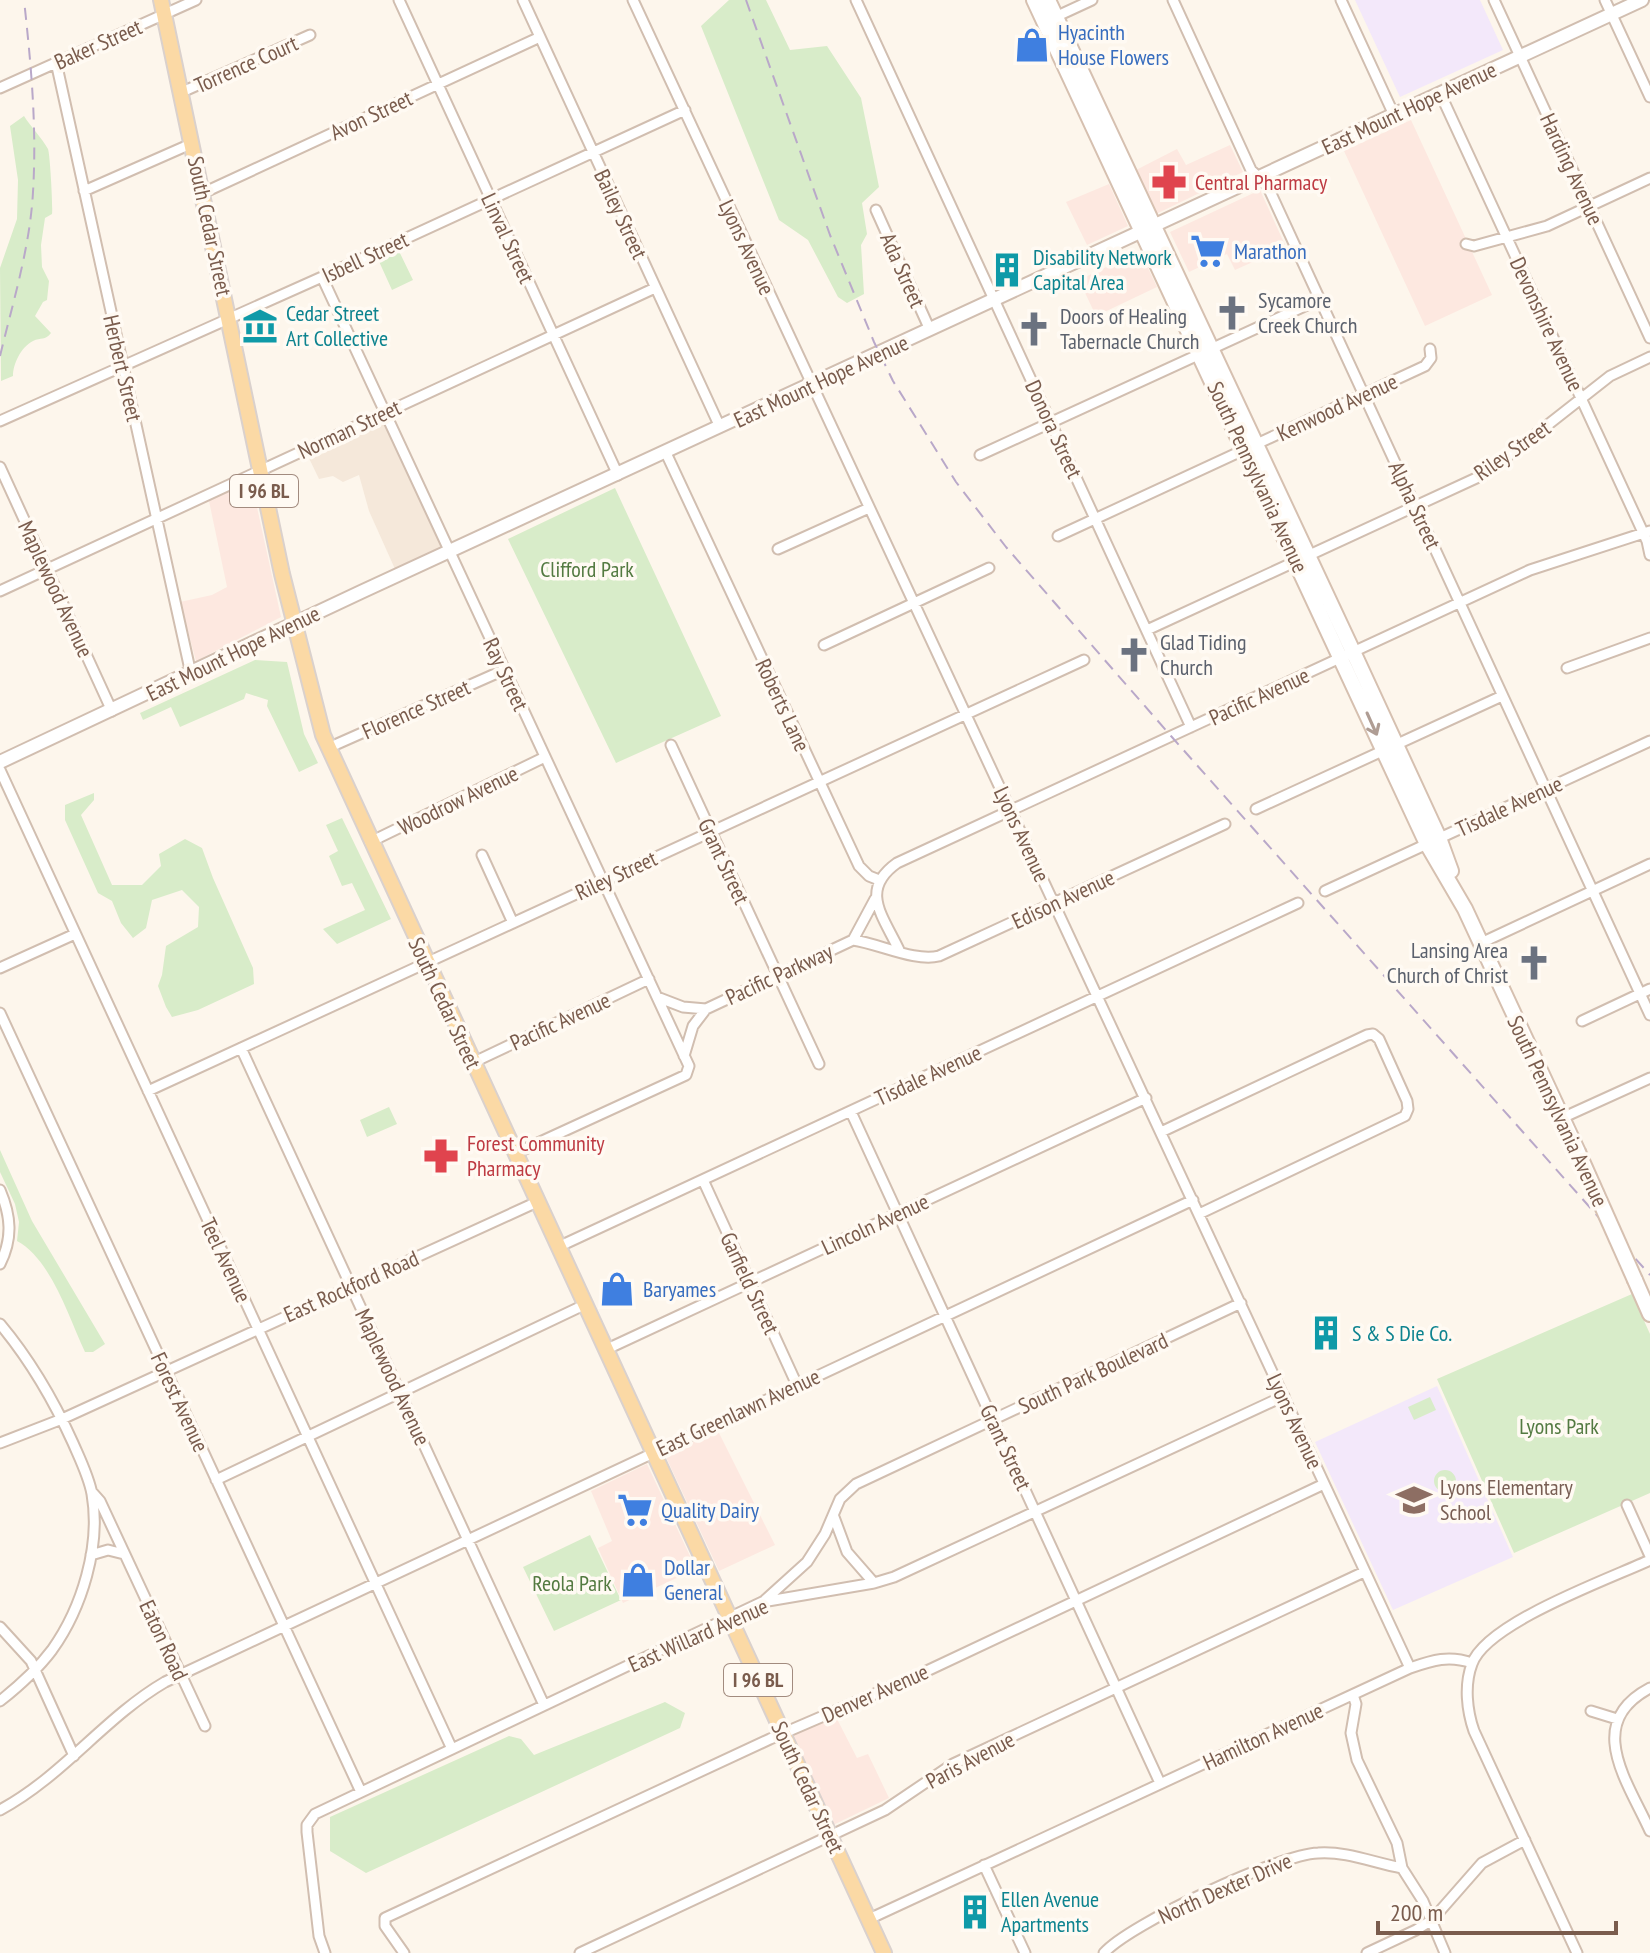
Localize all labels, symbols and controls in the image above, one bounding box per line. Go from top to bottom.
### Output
street label: Baker Street [50,12,146,76]
place label: Hyacinth House Flowers [1058,18,1169,71]
shop icon: Hyacinth House Flowers [1013,26,1051,64]
street label: Torrence Court [190,29,302,99]
street label: East Mount Hope Avenue [1317,55,1501,161]
street label: Avon Street [325,84,417,146]
street label: Harding Avenue [1534,109,1610,229]
street label: South Cedar Street [182,154,238,298]
pharmacy icon: Central Pharmacy [1150,163,1188,201]
street label: Bailey Street [588,165,654,263]
place label: Central Pharmacy [1195,168,1328,196]
street label: Linval Street [475,188,541,288]
street label: Lyons Avenue [713,195,781,299]
street label: Isbell Street [318,225,412,289]
street label: Ada Street [874,228,932,312]
supermarket icon: Marathon [1189,232,1227,270]
place label: Marathon [1234,237,1307,265]
place label: Disability Network Capital Area [1033,243,1172,296]
building icon: Disability Network Capital Area [988,251,1026,289]
street label: Devonshire Avenue [1504,253,1590,395]
place label: Sycamore Creek Church [1258,286,1357,339]
church icon: Sycamore Creek Church [1213,294,1251,332]
place label: Cedar Street Art Collective [286,299,388,352]
place label: Doors of Healing Tabernacle Church [1060,302,1199,355]
museum icon: Cedar Street Art Collective [241,307,279,345]
church icon: Doors of Healing Tabernacle Church [1015,310,1053,348]
street label: Herbert Street [97,312,149,424]
street label: East Mount Hope Avenue [729,328,913,434]
street label: Kenwood Avenue [1272,367,1402,447]
street label: Donora Street [1019,375,1089,483]
street label: South Pennsylvania Avenue [1201,377,1315,577]
street label: Norman Street [293,393,405,465]
street label: Riley Street [1468,414,1556,486]
street label: Alpha Street [1382,457,1448,553]
road number: I 96 BL [230,475,298,507]
street label: Maplewood Avenue [12,516,100,662]
park label: Clifford Park [540,555,634,583]
street label: East Mount Hope Avenue [142,599,324,707]
place label: Glad Tiding Church [1160,628,1246,681]
street label: Ray Street [477,633,535,715]
church icon: Glad Tiding Church [1115,636,1153,674]
street label: Roberts Lane [749,654,817,756]
street label: Pacific Avenue [1204,661,1314,731]
street label: Florence Street [358,673,474,745]
one-way arrow [1365,712,1380,736]
street label: Woodrow Avenue [393,759,523,841]
street label: Tisdale Avenue [1451,769,1567,843]
street label: Lyons Avenue [988,782,1056,886]
street label: Grant Street [692,814,756,908]
street label: Riley Street [571,844,661,906]
street label: Edison Avenue [1007,863,1119,935]
street label: South Cedar Street [402,933,488,1073]
place label: Lansing Area Church of Christ [1387,936,1508,989]
street label: Pacific Parkway [721,937,838,1011]
church icon: Lansing Area Church of Christ [1515,944,1553,982]
street label: Pacific Avenue [505,986,615,1056]
street label: South Pennsylvania Avenue [1501,1011,1615,1211]
street label: Tisdale Avenue [870,1038,986,1112]
place label: Forest Community Pharmacy [467,1129,605,1182]
pharmacy icon: Forest Community Pharmacy [422,1137,460,1175]
street label: Lincoln Avenue [817,1187,933,1261]
street label: Teel Avenue [194,1213,258,1307]
street label: Garfield Street [714,1228,786,1338]
street label: East Rockford Road [279,1244,423,1328]
shop icon: Baryames [598,1270,636,1308]
place label: Baryames [643,1275,716,1303]
street label: Maplewood Avenue [349,1304,437,1450]
building icon: S & S Die Co. [1307,1314,1345,1352]
place label: S & S Die Co. [1352,1319,1452,1347]
street label: South Park Boulevard [1014,1326,1172,1420]
street label: Forest Avenue [145,1348,215,1456]
street label: East Greenlawn Avenue [652,1362,824,1462]
street label: Lyons Avenue [1261,1369,1329,1473]
street label: Grant Street [974,1400,1038,1494]
park label: Lyons Park [1519,1412,1599,1440]
place label: Lyons Elementary School [1440,1473,1574,1526]
school or university icon: Lyons Elementary School [1395,1481,1433,1519]
supermarket icon: Quality Dairy [616,1491,654,1529]
place label: Quality Dairy [661,1496,760,1524]
place label: Dollar General [664,1553,723,1606]
shop icon: Dollar General [619,1561,657,1599]
park label: Reola Park [532,1569,612,1597]
street label: East Willard Avenue [624,1592,772,1678]
street label: Eaton Road [133,1595,195,1685]
street label: Denver Avenue [817,1657,933,1729]
road number: I 96 BL [724,1664,792,1696]
street label: Hamilton Avenue [1198,1696,1328,1776]
street label: South Cedar Street [765,1717,851,1857]
street label: Paris Avenue [921,1725,1019,1795]
street label: North Dexter Drive [1154,1846,1296,1930]
place label: Ellen Avenue Apartments [1001,1885,1099,1938]
scale bar [1378,1885,1616,1935]
building icon: Ellen Avenue Apartments [956,1893,994,1931]
text: 200 m [1390,1897,1443,1928]

